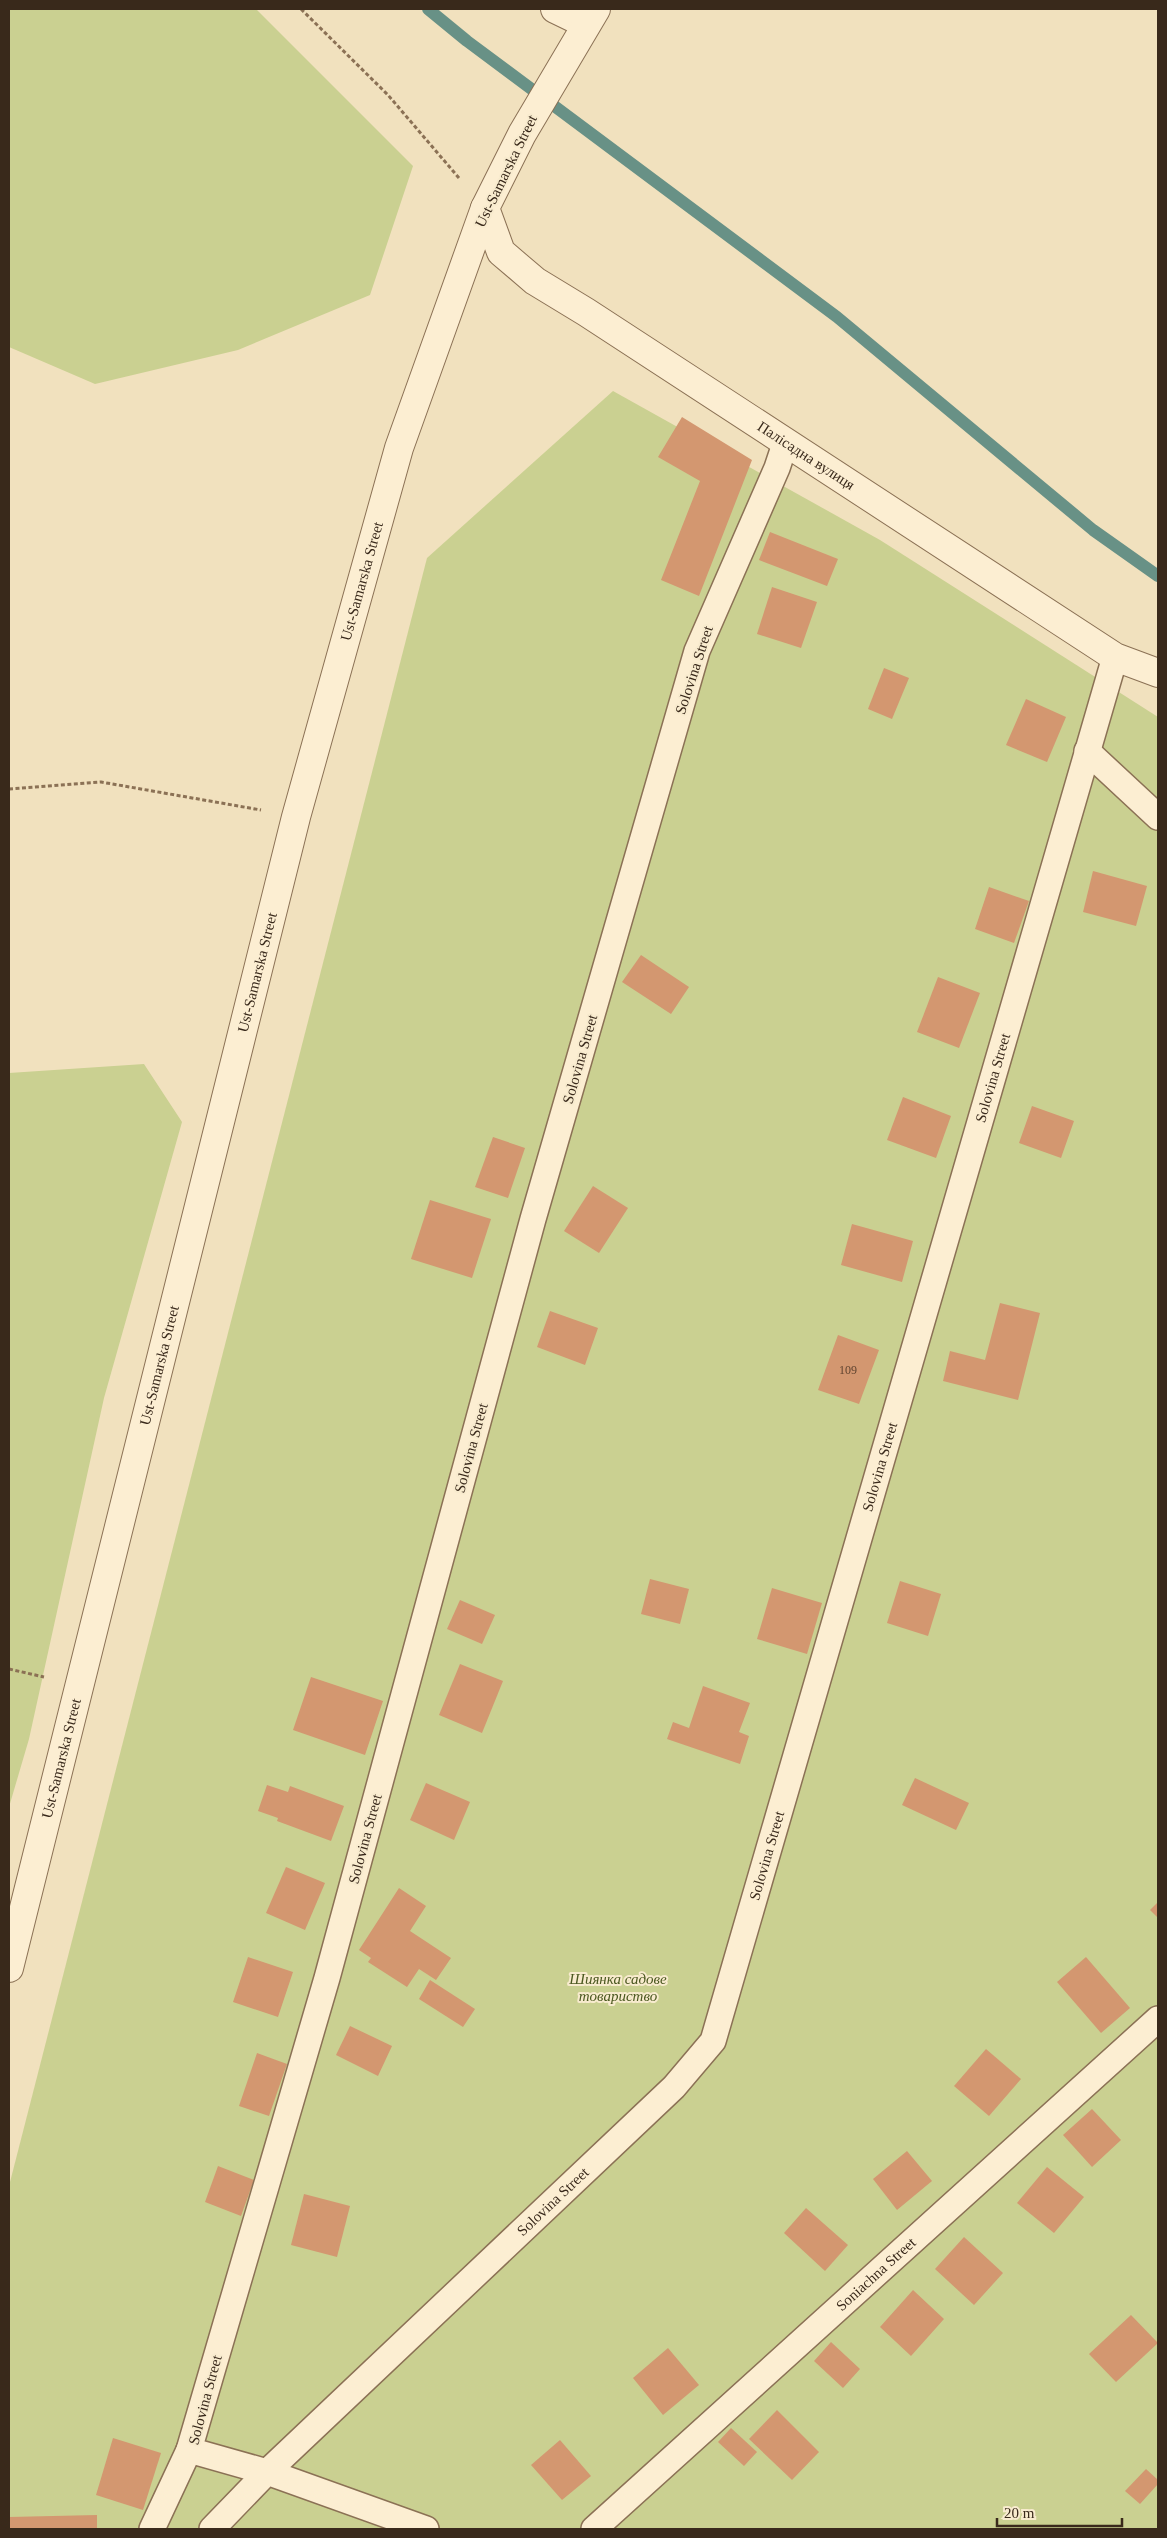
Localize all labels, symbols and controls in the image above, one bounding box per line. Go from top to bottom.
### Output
street label: Ust-Samarska Street [472,112,540,230]
street label: Палісадна вулиця [755,418,858,493]
street label: Ust-Samarska Street [338,519,386,643]
street label: Solovina Street [672,623,716,716]
street label: Ust-Samarska Street [235,910,280,1034]
street label: Solovina Street [560,1012,601,1105]
street label: Solovina Street [972,1031,1014,1124]
street label: Ust-Samarska Street [137,1303,182,1427]
house number: 109 [839,1363,857,1377]
street label: Solovina Street [451,1401,491,1495]
street label: Solovina Street [859,1420,901,1513]
street label: Ust-Samarska Street [39,1696,84,1820]
street label: Solovina Street [345,1792,385,1886]
street label: Solovina Street [746,1808,788,1902]
park label: Шиянка садове товариство [568,1971,667,2004]
street label: Solovina Street [514,2164,592,2239]
street label: Soniachna Street [833,2234,919,2314]
street label: Solovina Street [185,2353,225,2447]
scale bar [997,2496,1122,2528]
text: 20 m [1004,2505,1035,2521]

